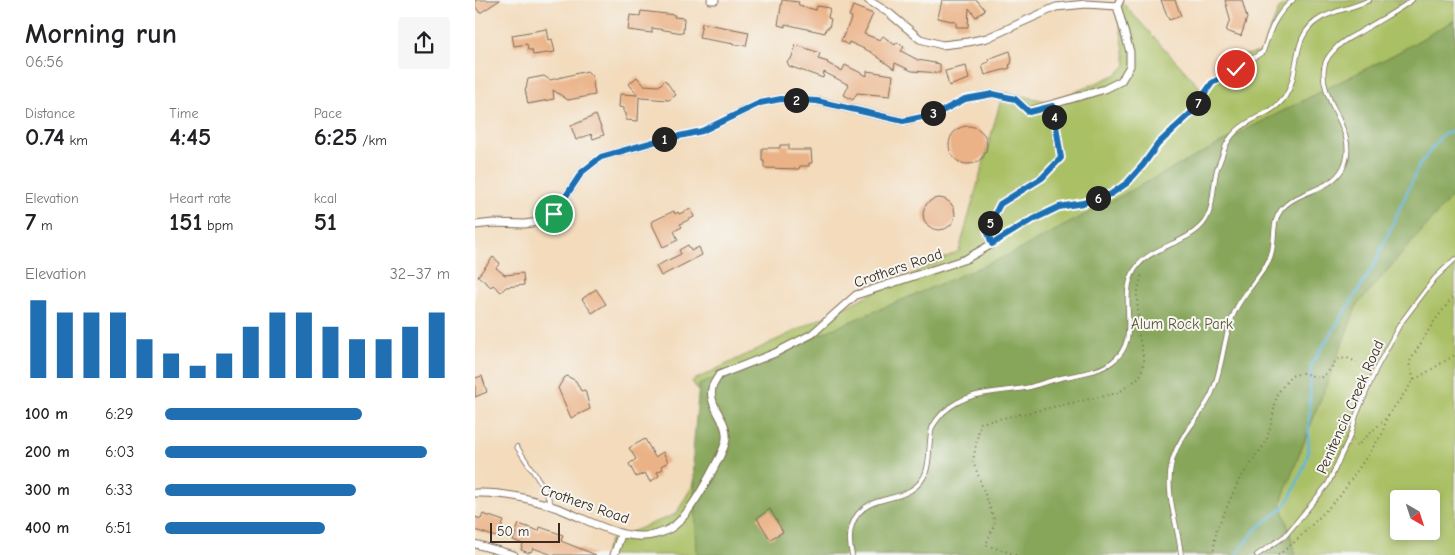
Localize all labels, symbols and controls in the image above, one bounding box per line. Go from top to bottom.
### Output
button: share [398,17,450,69]
text: Morning run [25,18,177,50]
pin [1215,48,1257,90]
text: 06:56 [25,53,64,71]
icon: check [1222,55,1250,83]
pin: 2 [783,88,809,112]
pin: 7 [1185,90,1211,116]
text: 2 [793,92,800,109]
text: 7 [1195,95,1202,112]
pin: 3 [921,100,945,126]
pin: 4 [1041,104,1067,130]
text: Distance [25,105,75,122]
text: Time [169,105,198,122]
text: Pace [314,105,342,122]
text: 3 [930,105,937,122]
text: 4 [1051,109,1058,126]
text: 0.74 [25,122,65,151]
text: 4:45 [169,122,211,151]
text: 6:25 [314,122,358,151]
pin: 1 [651,126,677,152]
text: 1 [662,131,667,148]
text: km [65,132,88,149]
text: /km [358,132,387,149]
pin: 6 [1085,186,1111,210]
text: Elevation [25,190,79,207]
text: Heart rate [169,190,231,207]
text: kcal [314,190,337,207]
text: 6 [1095,190,1102,207]
pin [533,193,575,235]
icon: arrive [540,200,568,228]
text: 7 [25,207,36,236]
text: 151 [169,207,202,236]
text: 51 [314,207,337,236]
pin: 5 [977,210,1003,236]
text: 5 [987,215,994,232]
text: m [36,217,53,234]
text: bpm [202,217,233,234]
street label: Crothers Road [852,244,944,292]
text: Elevation [25,265,86,283]
text: 32–37 m [390,265,450,283]
park label: Alum Rock Park [1131,315,1234,333]
street label: Penitencia Creek Road [1312,337,1388,477]
text: 100 m [25,405,68,423]
text: 6:29 [105,405,133,423]
text: 200 m [25,443,70,461]
text: 6:03 [105,443,134,461]
street label: Crothers Road [539,480,631,528]
text: 300 m [25,481,70,499]
text: 6:33 [105,481,133,499]
north arrow [1390,490,1440,540]
map controls [1390,490,1440,540]
text: 400 m [25,519,69,537]
text: 6:51 [105,519,132,537]
scale bar [490,520,560,543]
text: 50 m [497,523,529,540]

